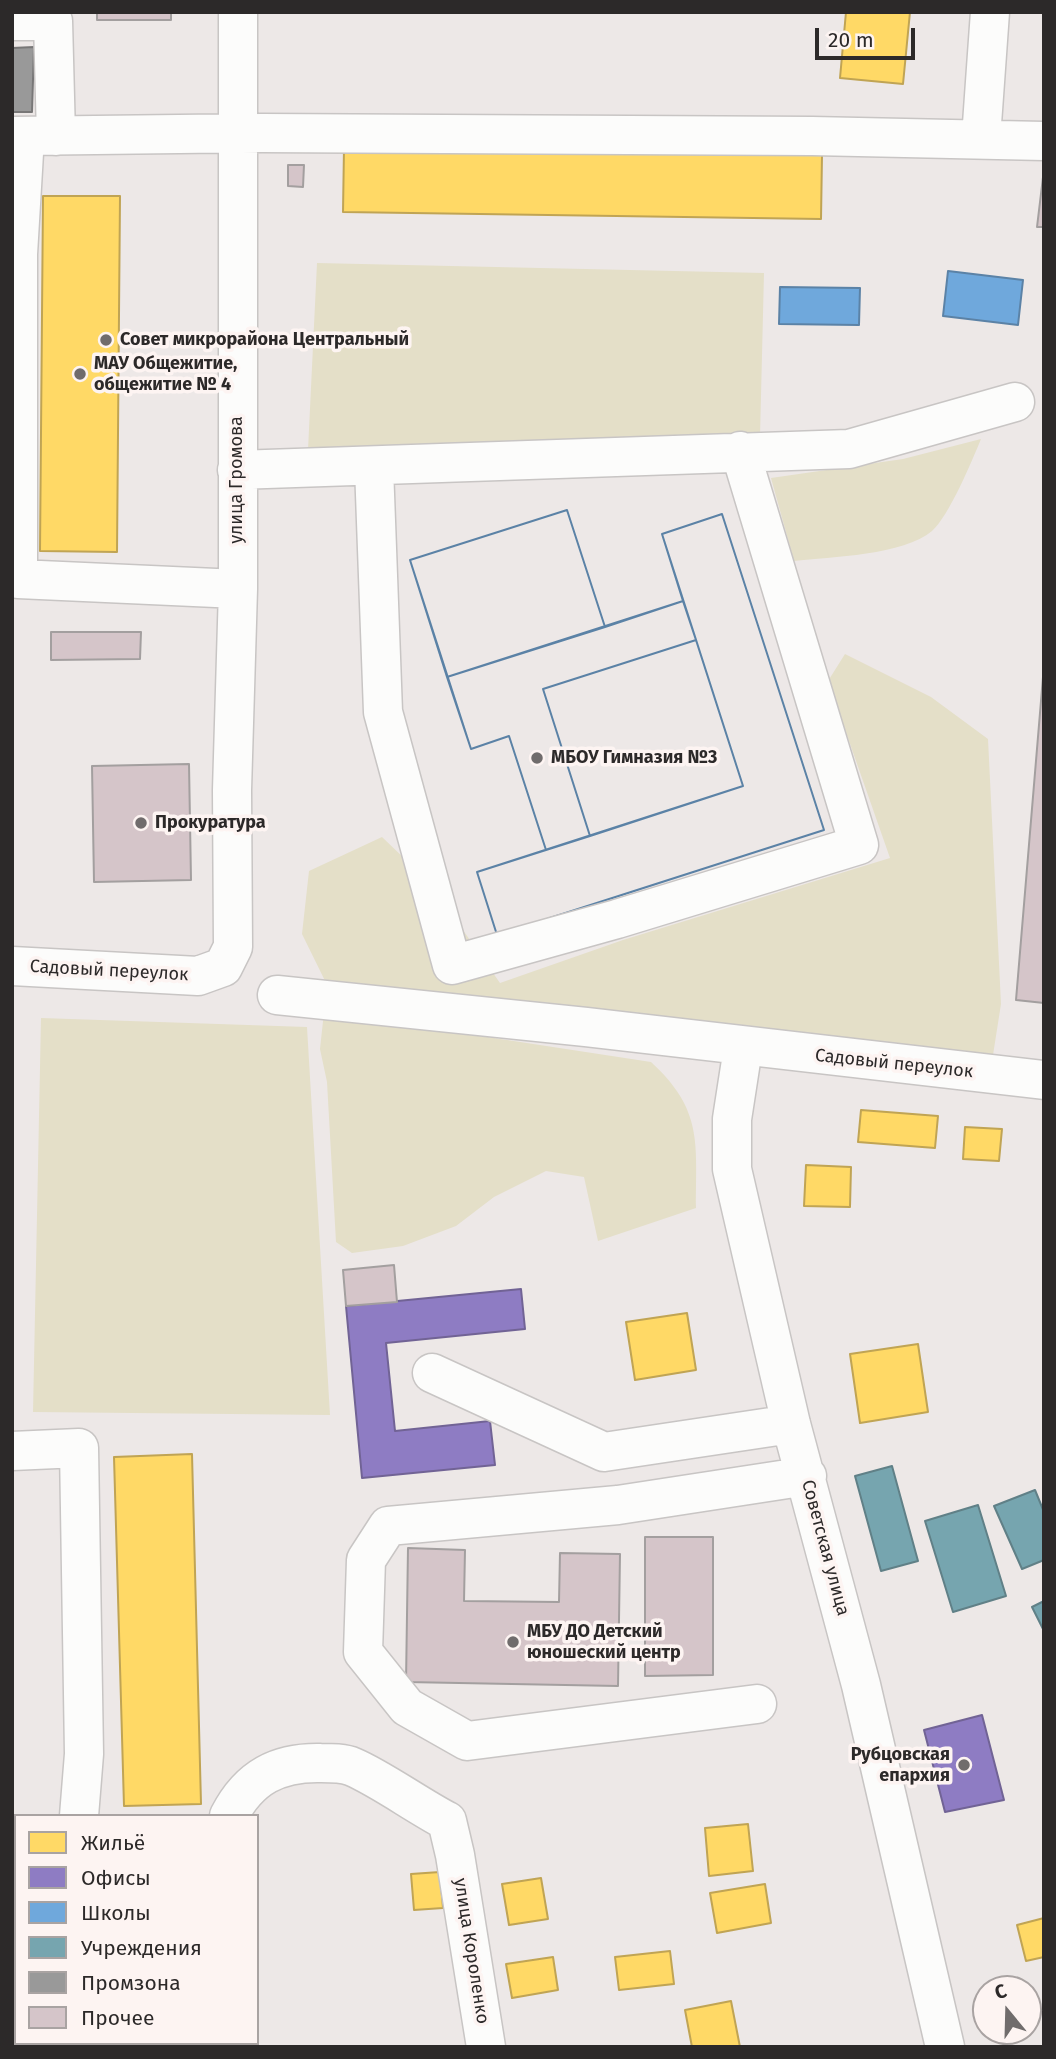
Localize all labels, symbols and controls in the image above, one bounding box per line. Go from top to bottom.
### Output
scale bar [818,14,918,58]
text: 20 m [828,27,874,53]
place label: Совет микрорайона Центральный [120,329,409,351]
marker: Совет микрорайона Центральный [98,332,114,348]
place label: МАУ Общежитие, общежитие № 4 [94,353,237,396]
marker: МАУ Общежитие, общежитие № 4 [72,366,88,382]
street label: улица Громова [226,416,248,544]
place label: МБОУ Гимназия №3 [551,747,717,769]
marker: МБОУ Гимназия №3 [529,750,545,766]
place label: Прокуратура [155,812,266,834]
marker: Прокуратура [133,815,149,831]
street label: Садовый переулок [29,956,189,986]
street label: Садовый переулок [814,1045,974,1083]
street label: Советская улица [796,1478,854,1618]
place label: МБУ ДО Детский юношеский центр [527,1621,681,1664]
marker: МБУ ДО Детский юношеский центр [505,1634,521,1650]
place label: Рубцовская епархия [851,1744,950,1786]
marker: Рубцовская епархия [956,1757,972,1773]
legend [14,1814,259,2045]
text: Жильё [81,1830,145,1856]
text: Офисы [81,1865,151,1891]
street label: улица Короленко [449,1877,493,2025]
text: Школы [81,1900,151,1926]
text: Учреждения [81,1935,202,1961]
text: Промзона [81,1970,181,1996]
north arrow [972,1975,1042,2045]
text: С [992,1979,1010,2004]
text: Прочее [81,2005,154,2031]

